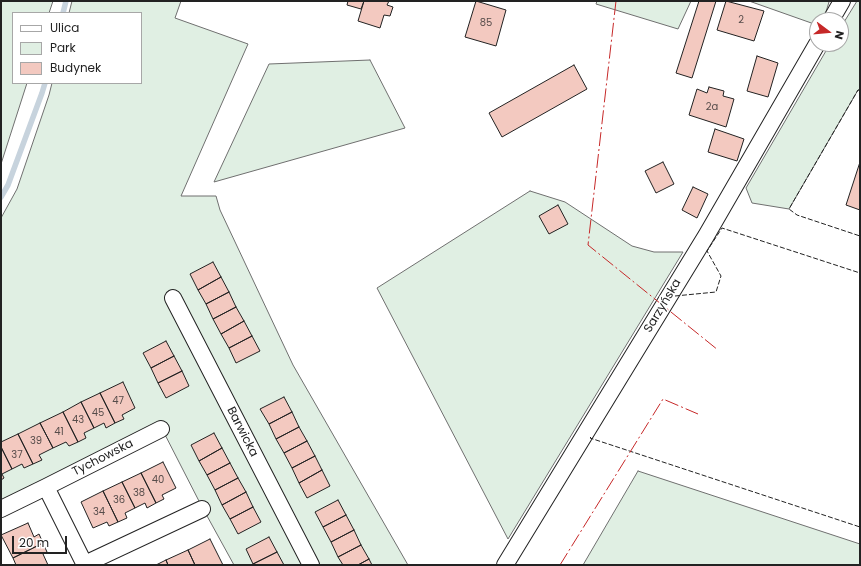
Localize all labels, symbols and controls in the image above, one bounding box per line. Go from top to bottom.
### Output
legend [12,12,142,84]
north arrow [809,12,849,52]
house number: 2 [738,14,744,26]
house number: 85 [480,17,492,29]
text: Ulica [50,19,79,36]
text: N [831,29,848,41]
text: Park [50,39,76,56]
text: Budynek [50,59,101,76]
house number: 2a [706,101,718,113]
street label: Sarzyńska [641,277,685,335]
house number: 47 [112,395,124,407]
street label: Barwicka [223,405,261,459]
house number: 45 [92,407,104,419]
house number: 43 [72,414,84,426]
house number: 41 [54,426,64,438]
house number: 39 [30,435,42,447]
street label: Tychowska [70,437,136,479]
house number: 37 [11,449,23,461]
house number: 40 [152,474,164,486]
house number: 38 [133,487,145,499]
house number: 36 [113,494,125,506]
house number: 34 [93,506,105,518]
scale bar [14,528,69,554]
text: 20 m [19,534,49,551]

